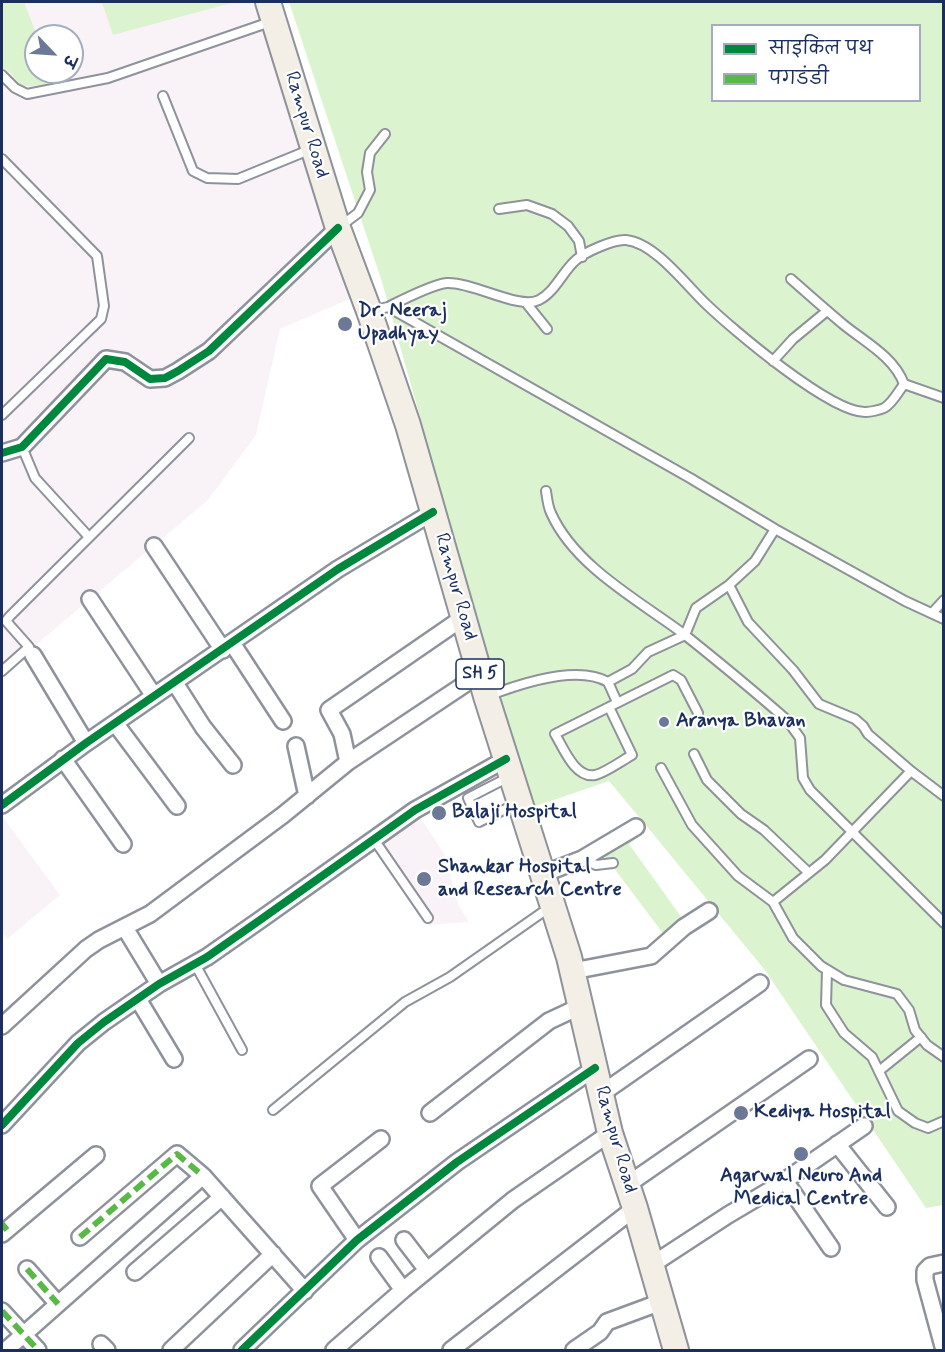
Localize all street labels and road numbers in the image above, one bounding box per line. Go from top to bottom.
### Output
street label: Rampur Road [278,69,334,181]
street label: Rampur Road [428,531,482,643]
road number: SH 5 [456,659,504,689]
street label: Rampur Road [588,1084,642,1196]

